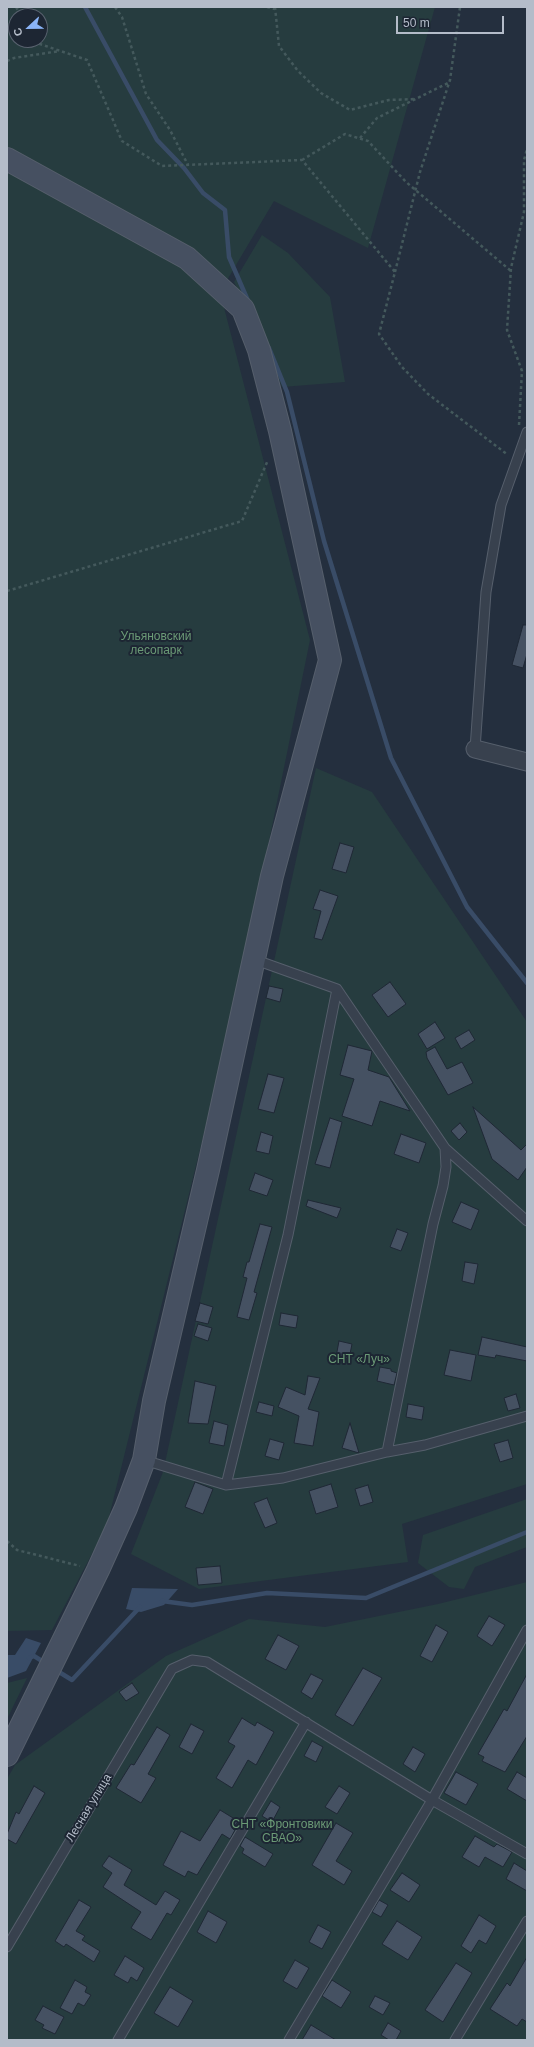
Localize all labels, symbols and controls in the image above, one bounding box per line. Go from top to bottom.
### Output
north arrow [8,8,48,48]
scale bar [398,8,506,34]
text: 50 m [403,16,430,30]
text: С [11,26,25,38]
park label: Ульяновский лесопарк [121,630,191,658]
park label: СНТ «Луч» [328,1353,390,1367]
street label: Лесная улица [63,1771,115,1845]
park label: СНТ «Фронтовики СВАО» [232,1818,332,1846]

